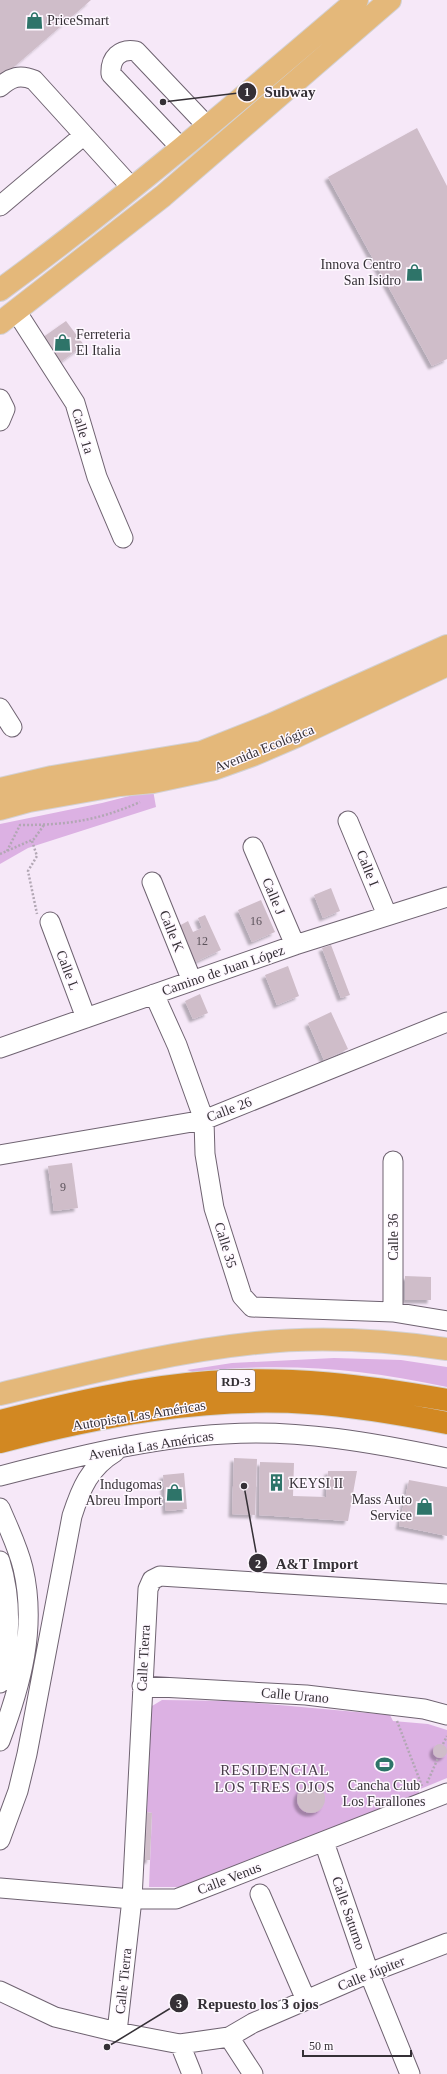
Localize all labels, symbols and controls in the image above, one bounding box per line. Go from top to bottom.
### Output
shop icon: PriceSmart [24,10,44,30]
place label: PriceSmart [47,13,109,28]
callout: Subway [237,78,323,105]
text: Subway [265,84,316,100]
text: 1 [244,85,250,99]
place label: Innova Centro San Isidro [321,257,401,288]
shop icon: Innova Centro San Isidro [404,262,424,282]
place label: Ferreteria El Italia [76,327,131,358]
shop icon: Ferreteria El Italia [53,332,73,352]
street label: Calle 1a [69,407,97,456]
street label: Avenida Ecológica [212,721,317,775]
street label: Calle I [354,848,382,889]
street label: Calle J [259,876,288,917]
street label: Calle K [156,908,187,954]
house number: 16 [250,914,262,928]
house number: 12 [196,934,208,948]
street label: Camino de Juan López [160,942,286,999]
street label: Calle L [53,948,82,992]
street label: Calle 26 [205,1094,254,1125]
house number: 9 [60,1180,66,1194]
street label: Calle 36 [386,1213,401,1261]
street label: Calle 35 [211,1220,240,1270]
road number: RD-3 [217,1370,255,1392]
street label: Autopista Las Américas [71,1398,207,1433]
street label: Avenida Las Américas [87,1428,215,1463]
building icon: KEYSI II [266,1473,286,1493]
place label: KEYSI II [289,1476,343,1491]
place label: Indugomas Abreu Import [85,1477,162,1508]
shop icon: Indugomas Abreu Import [165,1482,185,1502]
place label: Mass Auto Service [352,1492,412,1523]
shop icon: Mass Auto Service [415,1497,435,1517]
callout: A&T Import [248,1550,366,1577]
text: A&T Import [276,1556,358,1572]
text: 2 [255,1557,261,1571]
street label: Calle Tierra [134,1624,153,1692]
street label: Calle Urano [260,1685,329,1706]
sports icon: Cancha Club Los Farallones [374,1755,394,1775]
district label: RESIDENCIAL LOS TRES OJOS [214,1762,336,1795]
place label: Cancha Club Los Farallones [343,1778,425,1809]
street label: Calle Venus [195,1859,263,1897]
street label: Calle Saturno [329,1875,368,1952]
street label: Calle Tierra [113,1946,135,2015]
street label: Calle Júpiter [335,1953,407,1994]
callout: Repuesto los 3 ojos [169,1990,326,2017]
text: Repuesto los 3 ojos [197,1996,319,2012]
text: 3 [176,1997,182,2011]
scale bar [303,2032,411,2058]
text: 50 m [309,2039,334,2053]

